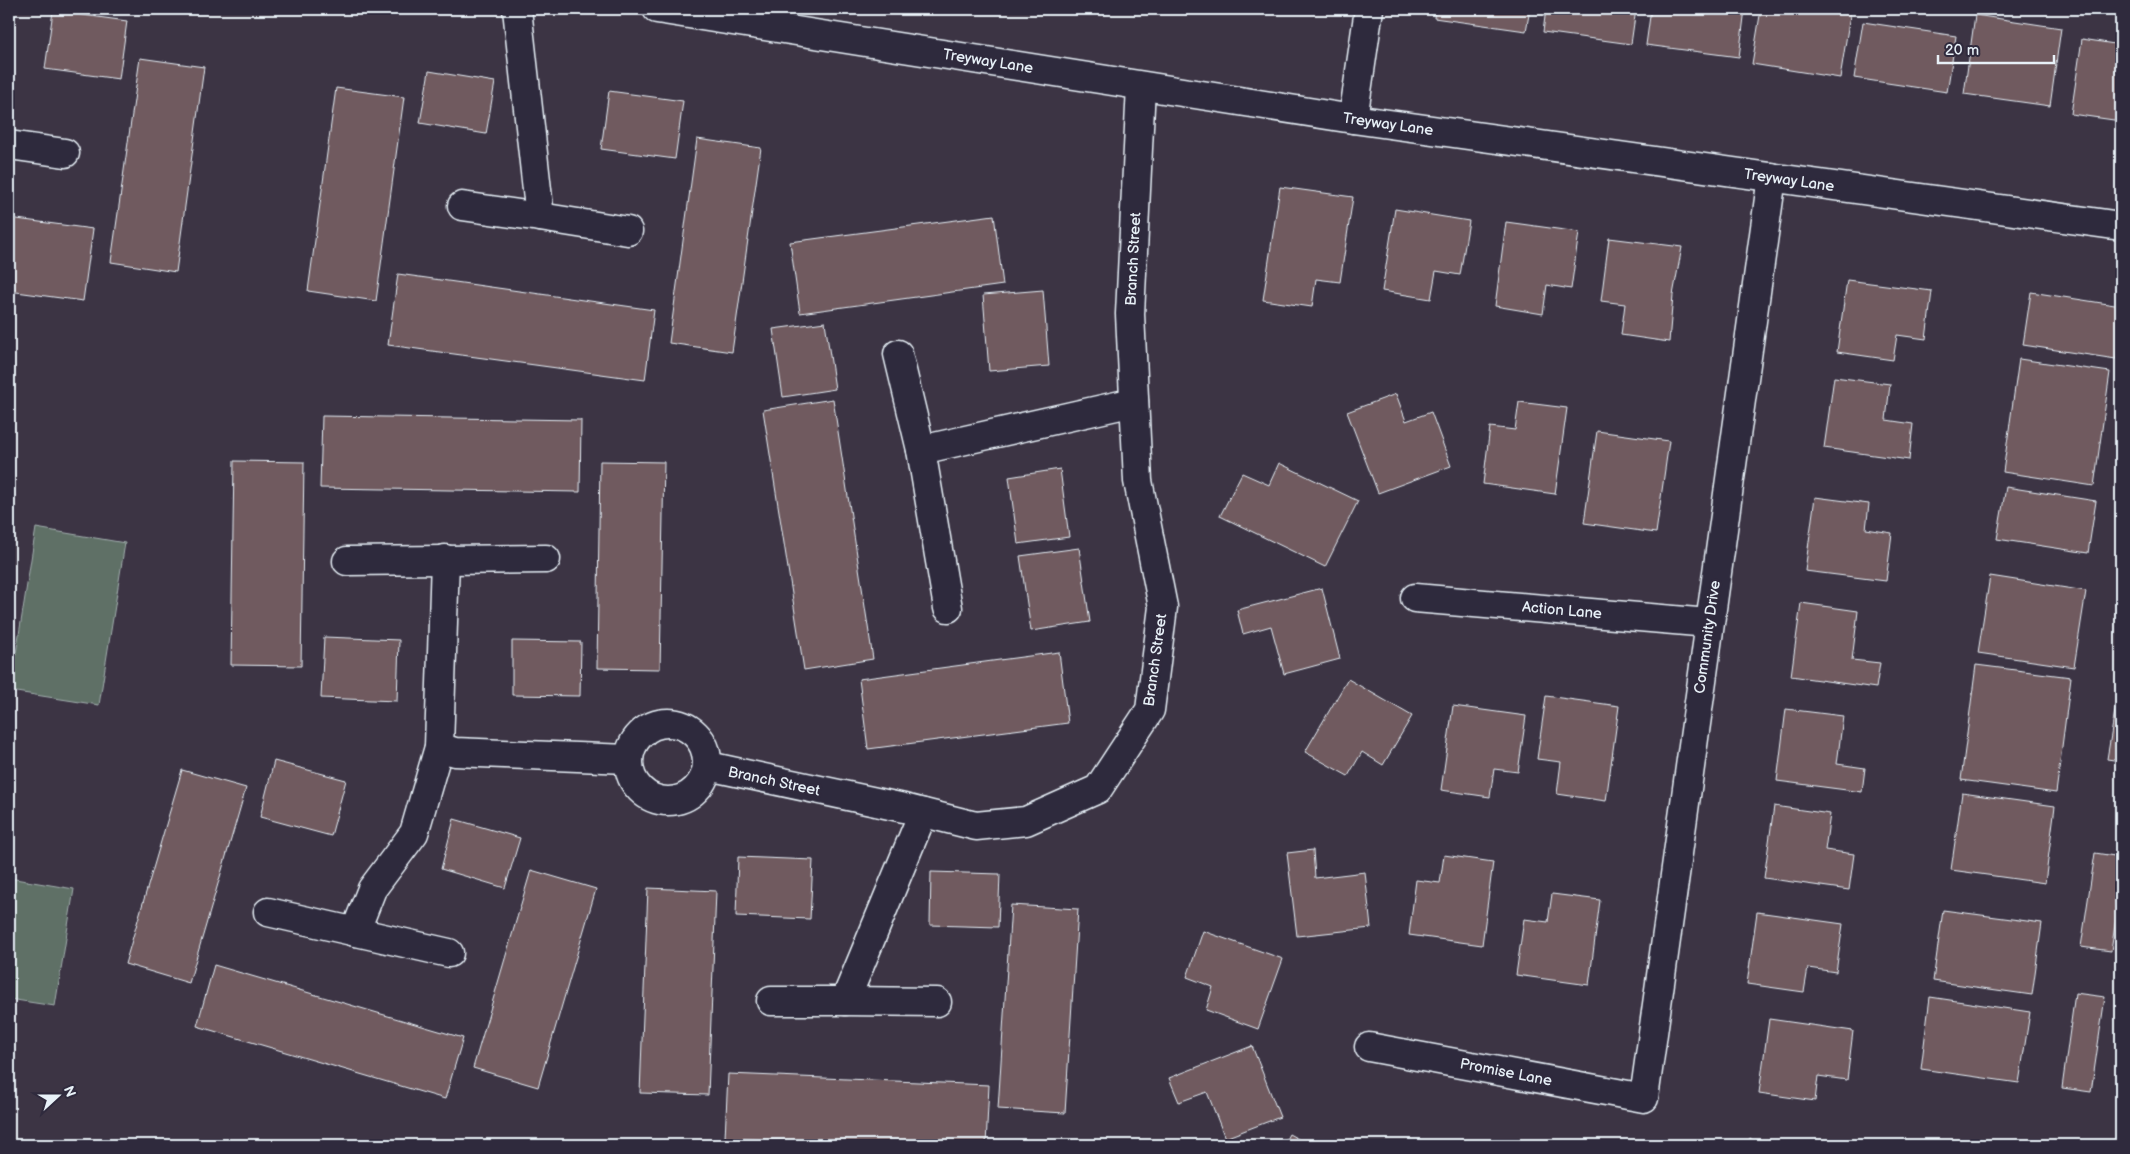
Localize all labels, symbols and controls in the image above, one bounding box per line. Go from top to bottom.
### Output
scale bar [1938,32,2054,64]
text: 20 m [1945,41,1979,60]
street label: Treyway Lane [941,45,1035,78]
street label: Treyway Lane [1341,109,1435,140]
street label: Treyway Lane [1742,165,1836,196]
street label: Branch Street [1122,211,1145,306]
street label: Community Drive [1690,579,1725,695]
street label: Action Lane [1521,598,1603,623]
street label: Branch Street [1140,612,1171,708]
street label: Branch Street [726,762,822,801]
street label: Promise Lane [1458,1054,1554,1091]
north arrow [32,1072,82,1122]
text: N [60,1084,79,1099]

